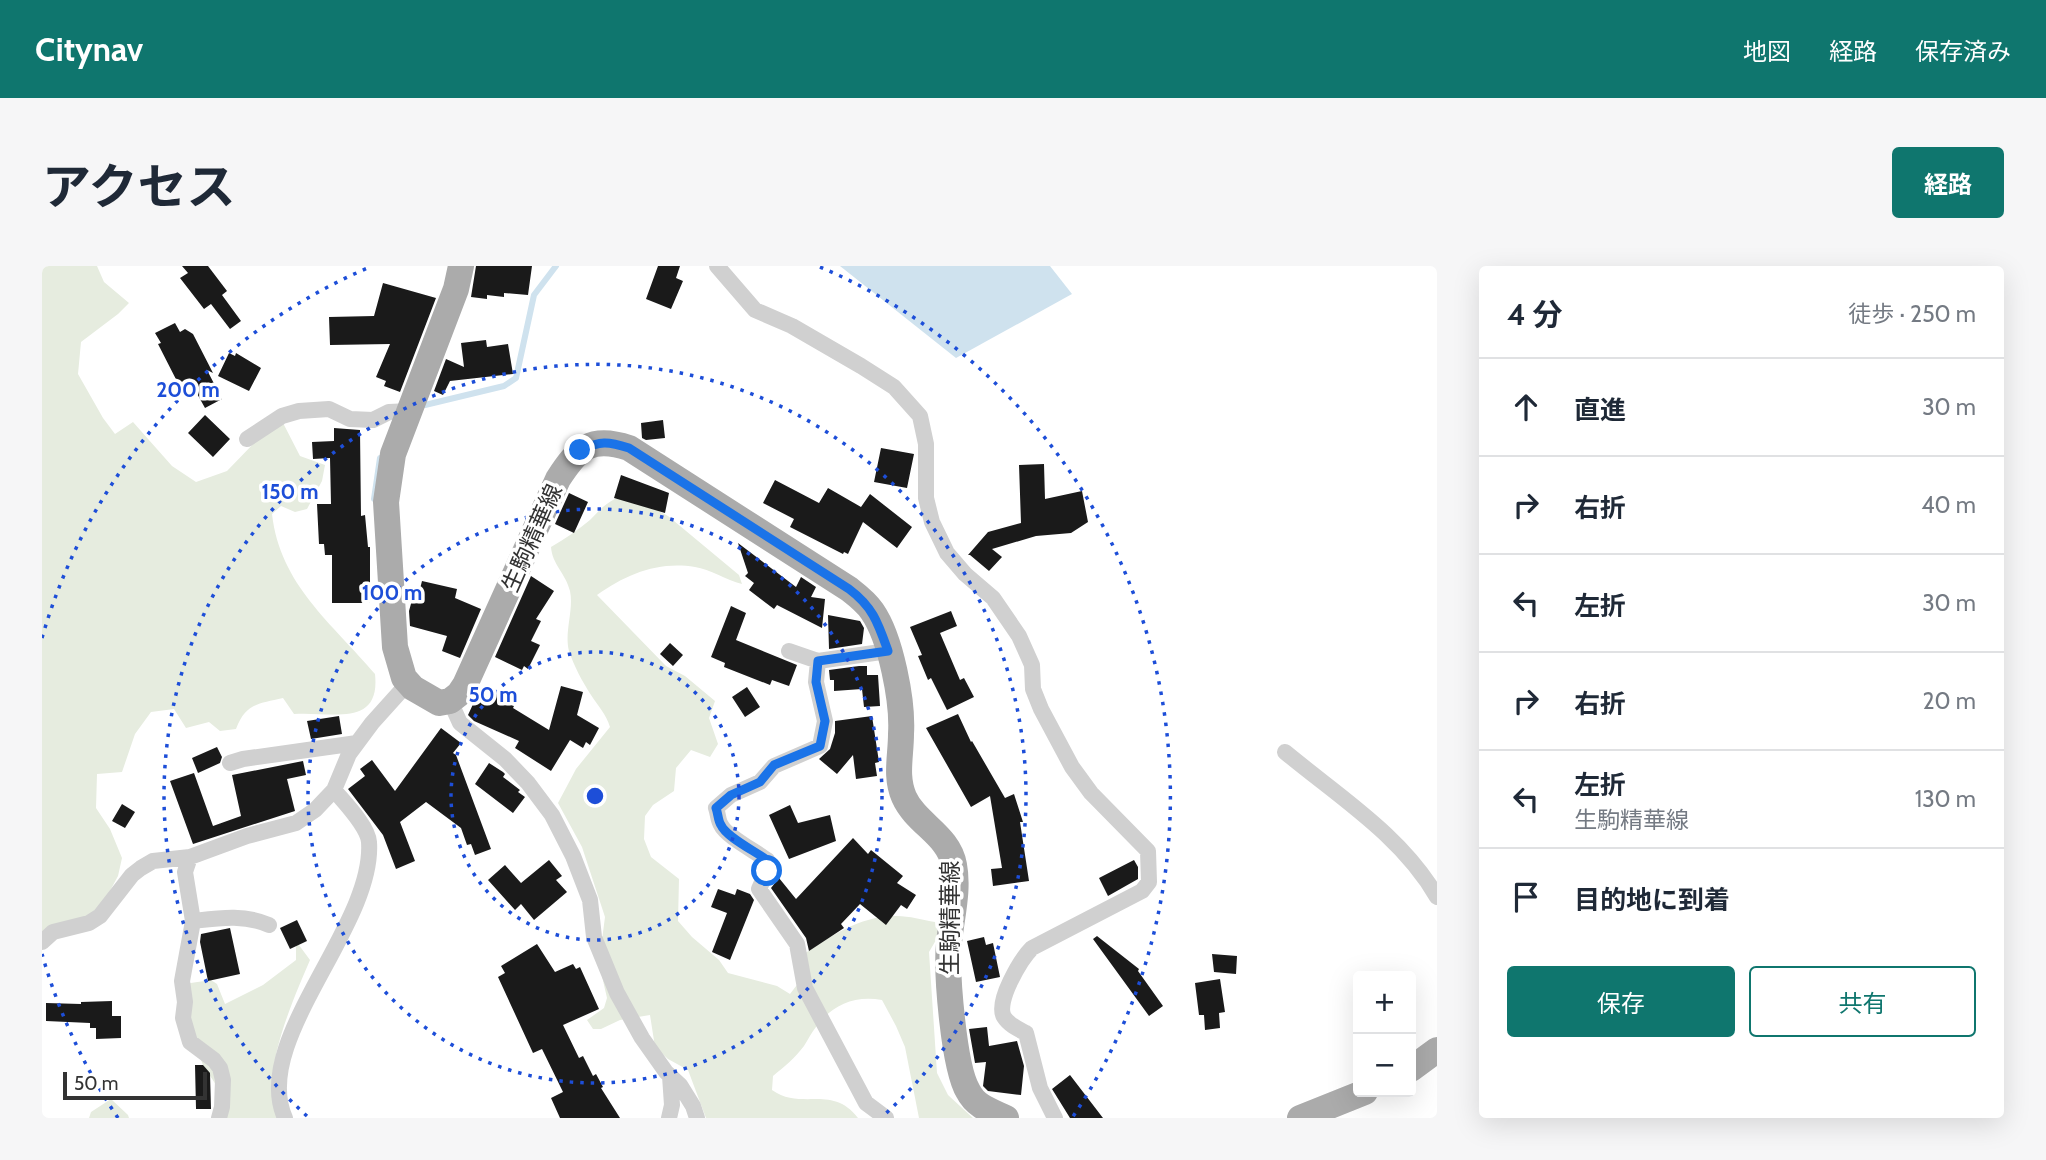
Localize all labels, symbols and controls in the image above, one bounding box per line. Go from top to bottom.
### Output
text: Citynav [35,29,143,69]
text: 地図 [1743,37,1791,66]
text: 経路 [1829,37,1877,66]
text: 保存済み [1915,37,2011,66]
button: 経路 [1892,147,2004,218]
text: アクセス [42,157,236,216]
text: 4 分 [1507,296,1562,333]
text: 徒歩 · 250 m [1848,300,1976,328]
text: 200 m [156,377,220,402]
icon: ahead [1507,388,1545,426]
text: 30 m [1922,393,1976,421]
text: 直進 [1574,394,1626,426]
route end [564,434,595,465]
text: 150 m [262,479,318,504]
street label: 生駒精華線 [496,480,568,596]
icon: right [1507,486,1545,524]
text: 40 m [1921,491,1976,519]
text: 右折 [1574,492,1626,524]
text: 100 m [362,580,422,605]
icon: left [1507,584,1545,622]
text: 30 m [1922,589,1976,617]
text: 左折 [1574,590,1626,622]
text: 50 m [468,682,518,707]
icon: right [1507,682,1545,720]
text: 20 m [1923,687,1976,715]
text: 右折 [1574,688,1626,720]
text: 左折 [1574,769,1626,801]
icon: left [1507,780,1545,818]
centre of rings [583,784,607,808]
text: 130 m [1915,785,1976,813]
text: 生駒精華線 [1574,806,1689,834]
route start [751,855,782,886]
street label: 生駒精華線 [936,861,964,976]
icon: arrive [1507,878,1545,916]
text: 目的地に到着 [1574,884,1730,916]
button: 保存 [1507,966,1735,1037]
button: 共有 [1749,966,1976,1037]
map controls [1353,971,1416,1097]
button: + [1353,971,1416,1034]
button: − [1353,1034,1416,1097]
scale bar [63,1069,206,1101]
text: 50 m [74,1072,118,1095]

